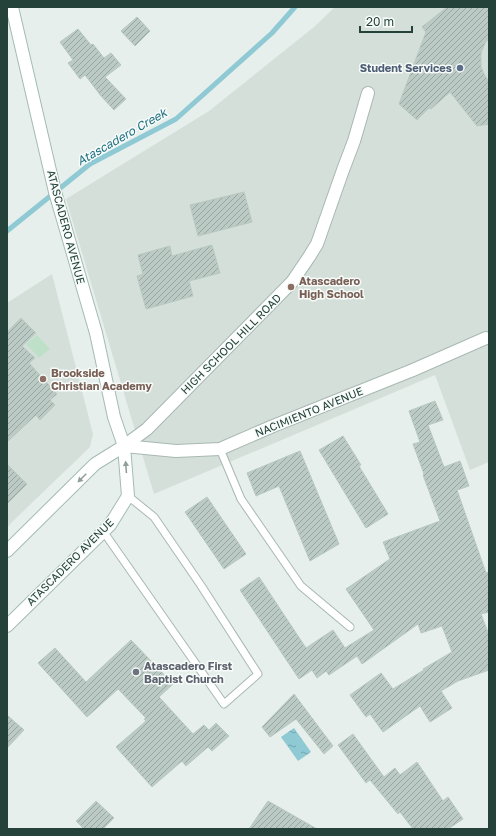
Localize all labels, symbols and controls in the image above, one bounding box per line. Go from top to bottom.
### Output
scale bar [360,8,412,34]
text: 20 m [366,14,394,29]
place label: Student Services [360,61,452,74]
marker: Student Services [455,63,465,73]
water label: Atascadero Creek [74,104,170,168]
street label: ATASCADERO AVENUE [45,168,88,286]
place label: Atascadero High School [299,274,364,300]
marker: Atascadero High School [286,282,296,292]
street label: HIGH SCHOOL HILL ROAD [178,291,284,396]
place label: Brookside Christian Academy [51,366,152,392]
marker: Brookside Christian Academy [38,374,48,384]
street label: NACIMIENTO AVENUE [253,384,365,439]
one-way arrow [122,461,129,473]
one-way arrow [77,473,87,483]
street label: ATASCADERO AVENUE [23,515,116,608]
place label: Atascadero First Baptist Church [144,659,233,685]
marker: Atascadero First Baptist Church [131,667,141,677]

